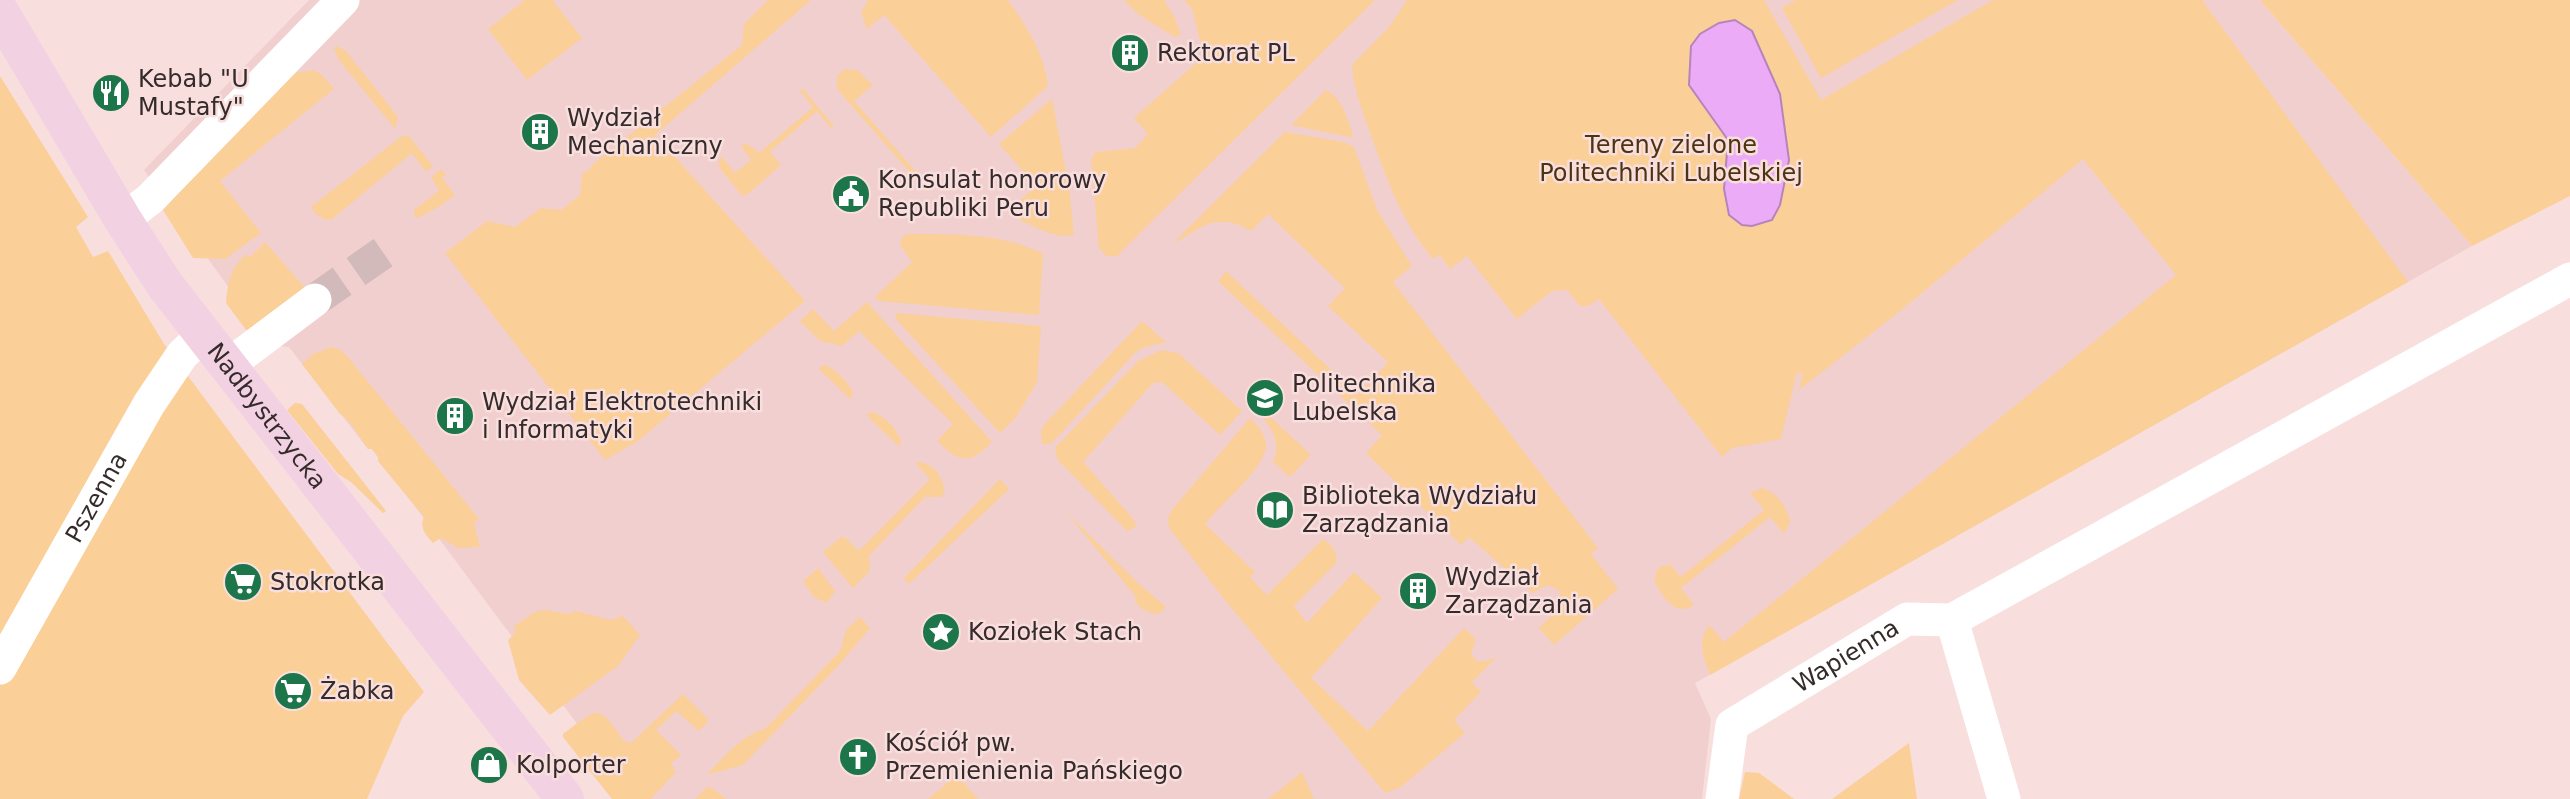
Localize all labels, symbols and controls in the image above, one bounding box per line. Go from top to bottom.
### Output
building icon: Rektorat PL [1109,32,1151,74]
place label: Rektorat PL [1157,39,1295,67]
place label: Kebab "U Mustafy" [138,65,249,121]
restaurant icon: Kebab "U Mustafy" [90,72,132,114]
place label: Wydział Mechaniczny [567,104,723,160]
building icon: Wydział Mechaniczny [519,111,561,153]
park label: Tereny zielone Politechniki Lubelskiej [1539,131,1803,187]
place label: Konsulat honorowy Republiki Peru [878,166,1106,222]
public building icon: Konsulat honorowy Republiki Peru [830,173,872,215]
street label: Nadbystrzycka [201,337,332,495]
place label: Politechnika Lubelska [1292,370,1436,426]
school or university icon: Politechnika Lubelska [1244,377,1286,419]
place label: Wydział Elektrotechniki i Informatyki [482,388,762,444]
building icon: Wydział Elektrotechniki i Informatyki [434,395,476,437]
street label: Pszenna [60,447,133,547]
place label: Biblioteka Wydziału Zarządzania [1302,482,1537,538]
library icon: Biblioteka Wydziału Zarządzania [1254,489,1296,531]
supermarket icon: Stokrotka [222,561,264,603]
place label: Wydział Zarządzania [1445,563,1592,619]
place label: Stokrotka [270,568,385,596]
building icon: Wydział Zarządzania [1397,570,1439,612]
place icon: Koziołek Stach [920,611,962,653]
street label: Wapienna [1788,613,1904,699]
place label: Koziołek Stach [968,618,1142,646]
supermarket icon: Żabka [272,670,314,712]
place label: Żabka [320,676,395,705]
place label: Kościół pw. Przemienienia Pańskiego [885,729,1183,785]
church icon: Kościół pw. Przemienienia Pańskiego [837,736,879,778]
shop icon: Kolporter [468,744,510,786]
place label: Kolporter [516,751,626,779]

